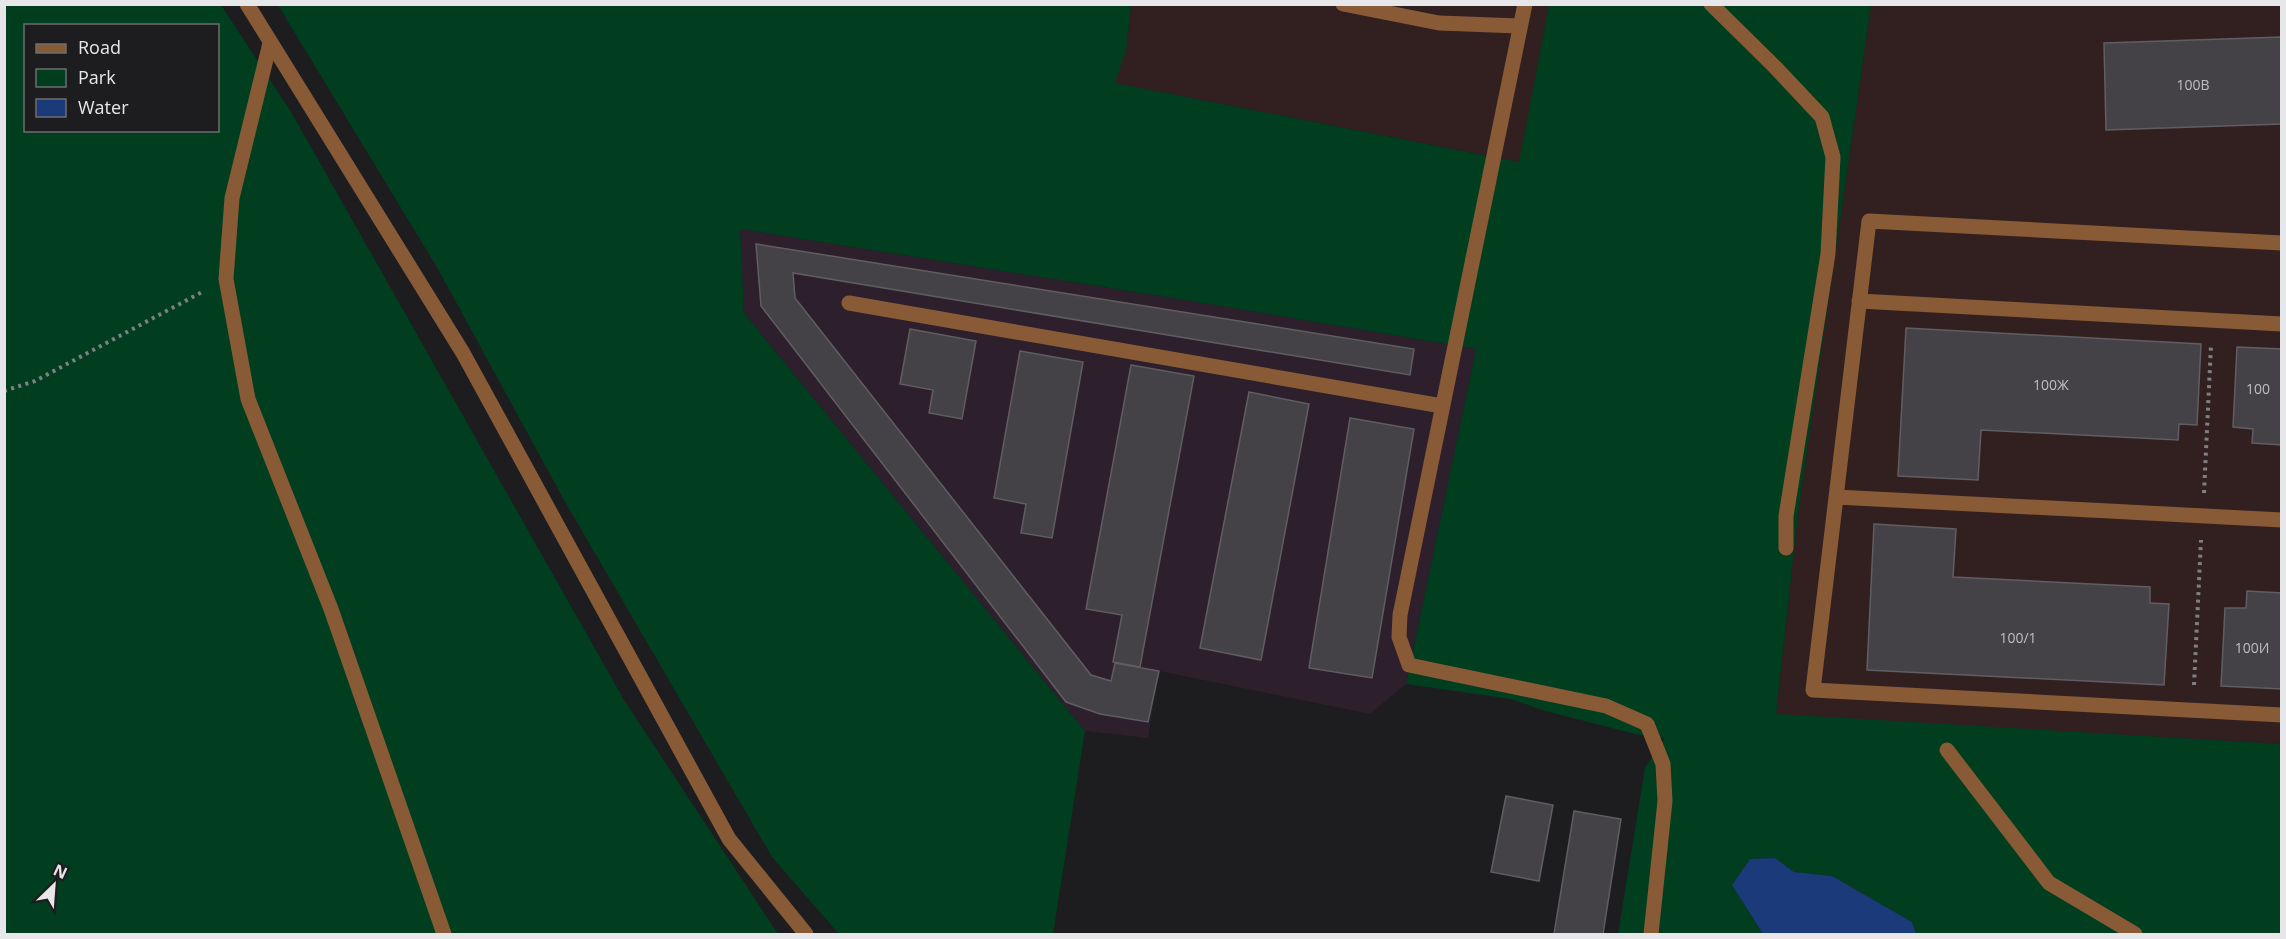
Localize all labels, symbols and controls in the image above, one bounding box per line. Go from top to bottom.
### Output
legend [24,24,219,132]
text: Road [78,35,121,59]
text: Park [78,65,116,89]
house number: 100В [2176,75,2210,94]
text: Water [78,95,129,119]
house number: 100Ж [2033,375,2069,394]
house number: 100 [2246,379,2270,398]
house number: 100/1 [1999,628,2037,647]
house number: 100И [2235,638,2269,657]
north arrow [24,855,84,915]
text: N [50,859,71,884]

